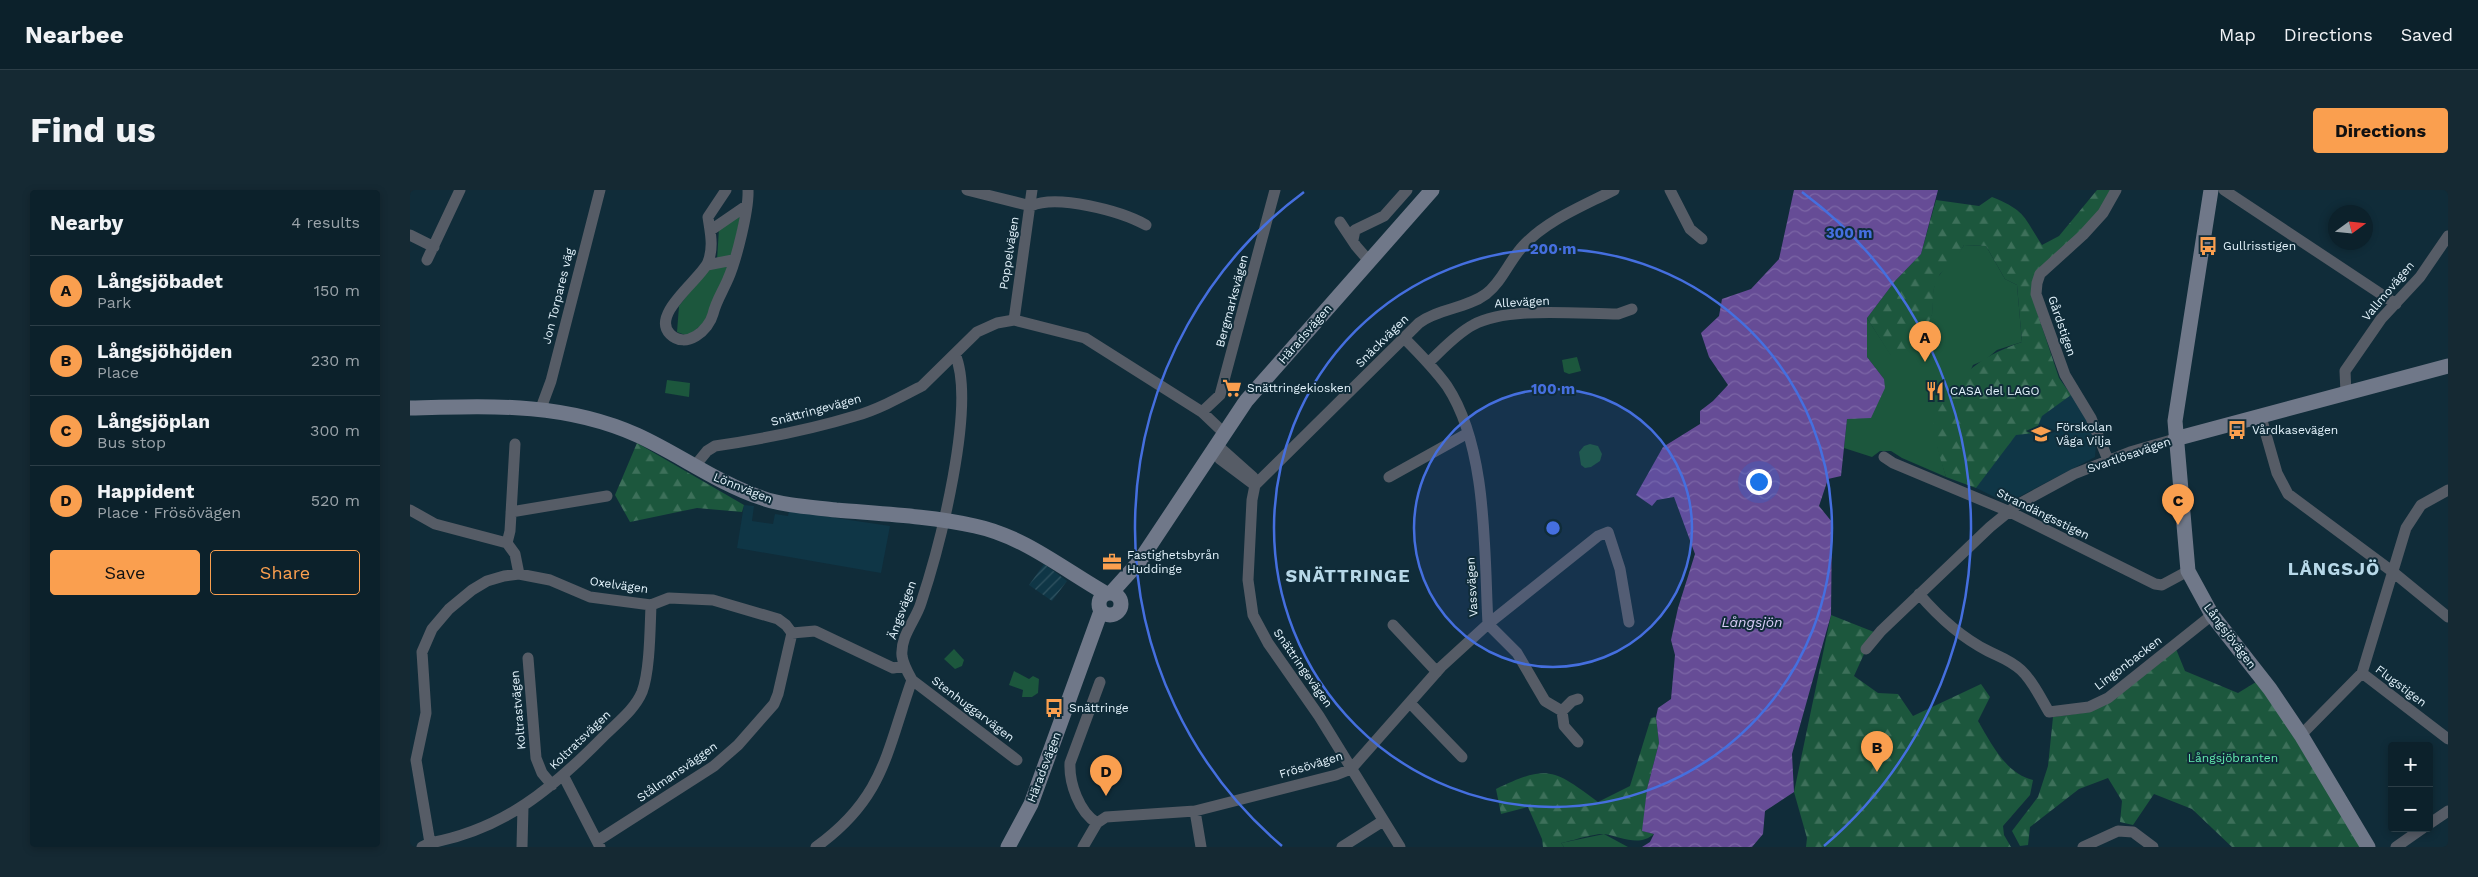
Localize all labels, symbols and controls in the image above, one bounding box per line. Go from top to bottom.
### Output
text: Nearbee [25,21,124,49]
text: Map [2219,24,2256,45]
text: Directions [2284,24,2373,45]
text: Saved [2401,24,2453,45]
button: Directions [2313,108,2448,153]
text: Find us [30,109,156,151]
north arrow [2328,205,2373,250]
text: Nearby [50,210,123,235]
text: 4 results [291,213,360,232]
street label: Poppelvägen [996,216,1022,290]
text: 300 m [1826,224,1872,242]
bus stop icon: Gullrisstigen [2197,235,2219,257]
place label: Gullrisstigen [2223,239,2296,253]
text: 200 m [1530,240,1576,258]
street label: Jon Torpares väg [539,246,577,345]
street label: Bergmarksvägen [1213,253,1251,349]
street label: Vallmovägen [2359,258,2417,324]
text: Långsjöbadet [97,270,223,293]
text: A [61,281,71,300]
text: 150 m [314,281,360,300]
text: Park [97,293,131,312]
street label: Allevägen [1494,294,1550,310]
street label: Gårdstigen [2045,294,2079,358]
street label: Häradsvägen [1275,301,1335,367]
street label: Snäckvägen [1353,312,1411,370]
pin: A [1909,321,1941,362]
text: Långsjöhöjden [97,340,232,363]
text: B [61,351,71,370]
text: 230 m [311,351,360,370]
text: Place [97,363,139,382]
supermarket icon: Snättringekiosken [1221,377,1243,399]
text: 100 m [1531,380,1575,398]
restaurant icon: CASA del LAGO [1924,380,1946,402]
place label: Snättringekiosken [1247,381,1351,395]
place label: CASA del LAGO [1950,384,2039,398]
street label: Snättringevägen [769,391,863,429]
text: Långsjöplan [97,410,210,433]
bus stop icon: Vårdkasevägen [2226,419,2248,441]
place label: Förskolan Våga Vilja [2056,420,2113,448]
text: C [61,421,71,440]
text: 300 m [310,421,360,440]
school or university icon: Förskolan Våga Vilja [2030,423,2052,445]
place label: Vårdkasevägen [2252,423,2338,437]
text: Bus stop [97,433,166,452]
street label: Svartlösavägen [2085,434,2173,476]
your location [1746,469,1772,495]
street label: Lönnvägen [711,470,775,506]
text: Happident [97,480,194,503]
pin: C [2162,484,2194,525]
street label: Strandängsstigen [1994,485,2092,543]
text: D [60,491,72,510]
text: 520 m [311,491,360,510]
text: Place · Frösövägen [97,503,241,522]
centre of rings [1544,519,1562,537]
place label: Fastighetsbyrån Huddinge [1127,548,1219,576]
button: Save [50,550,200,595]
button: Share [210,550,360,595]
office icon: Fastighetsbyrån Huddinge [1101,551,1123,573]
street label: Vassvägen [1463,557,1481,617]
district label: LÅNGSJÖ [2288,558,2380,579]
district label: SNÄTTRINGE [1286,565,1411,586]
street label: Oxelvägen [589,574,649,596]
street label: Ängsvägen [885,579,919,641]
street label: Långsjövägen [2201,601,2259,671]
water label: Långsjön [1721,614,1783,630]
street label: Snättringevägen [1271,626,1335,710]
street label: Lingonbacken [2092,633,2164,693]
street label: Flugstigen [2373,662,2429,710]
street label: Koltrastvägen [508,670,528,750]
street label: Stenhuggarvägen [929,673,1017,745]
bus stop icon: Snättringe [1043,697,1065,719]
place label: Snättringe [1069,701,1129,715]
street label: Koltratsvägen [547,707,613,773]
street label: Häradsvägen [1024,730,1064,804]
pin: B [1861,731,1893,772]
street label: Stålmansväggen [634,739,720,805]
map controls [2388,742,2433,832]
button: + [2388,742,2433,787]
street label: Frösövägen [1277,749,1345,781]
park label: Långsjöbranten [2188,751,2278,765]
pin: D [1090,755,1122,796]
button: − [2388,787,2433,832]

